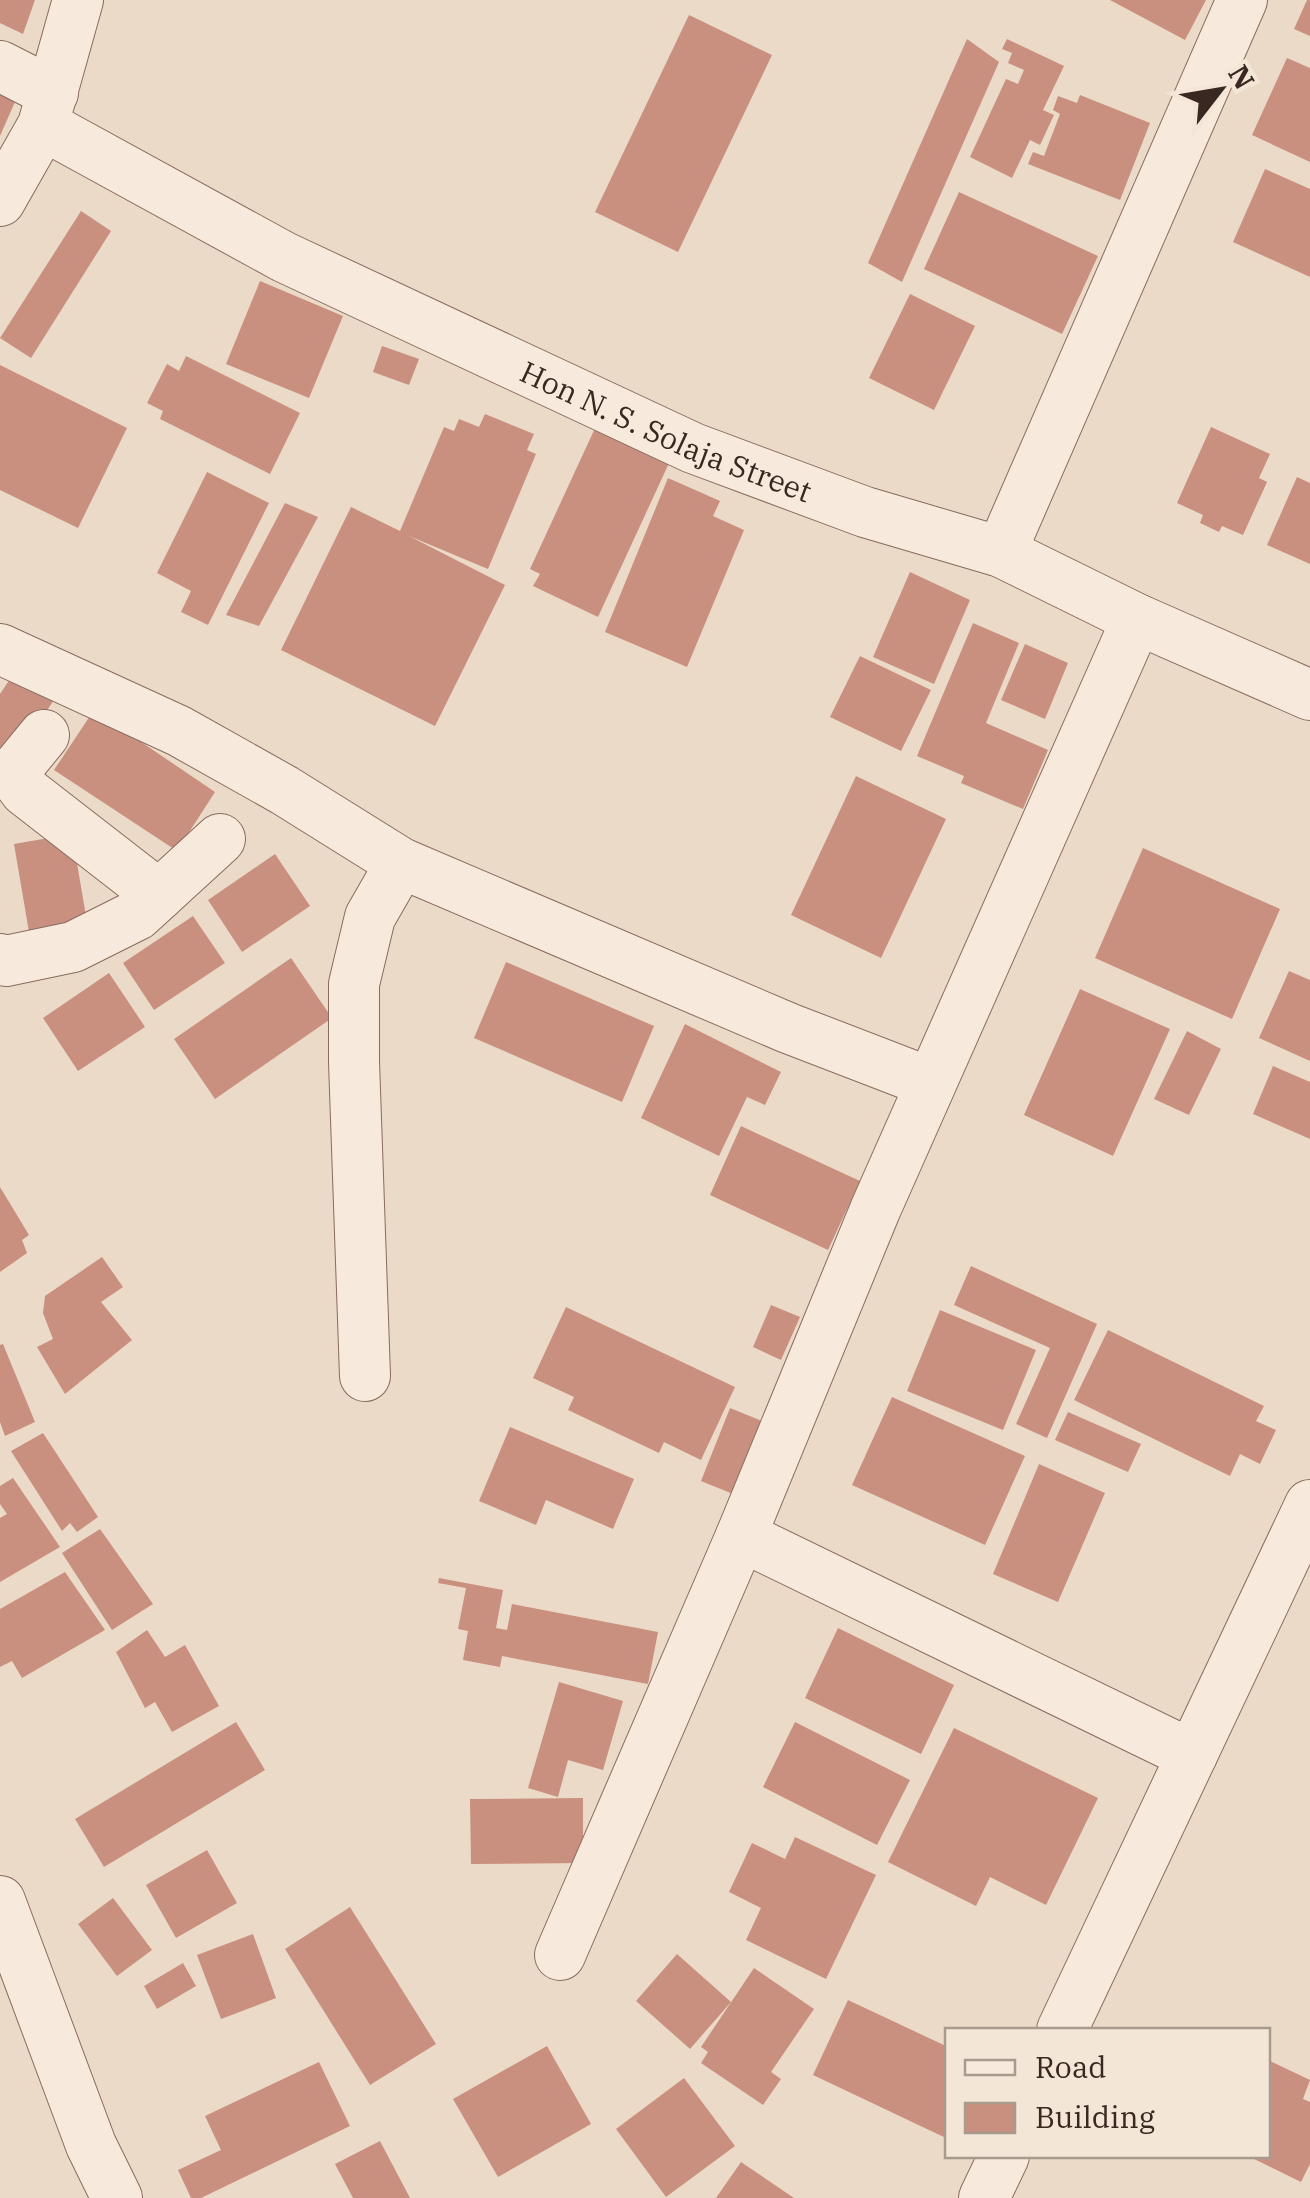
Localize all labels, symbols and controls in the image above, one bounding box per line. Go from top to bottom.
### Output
north arrow [1170,40,1270,140]
text: N [1220,58,1263,96]
street label: Hon N. S. Solaja Street [515,351,817,510]
legend [945,2028,1270,2158]
text: Road [1035,2047,1107,2086]
text: Building [1035,2097,1155,2136]

